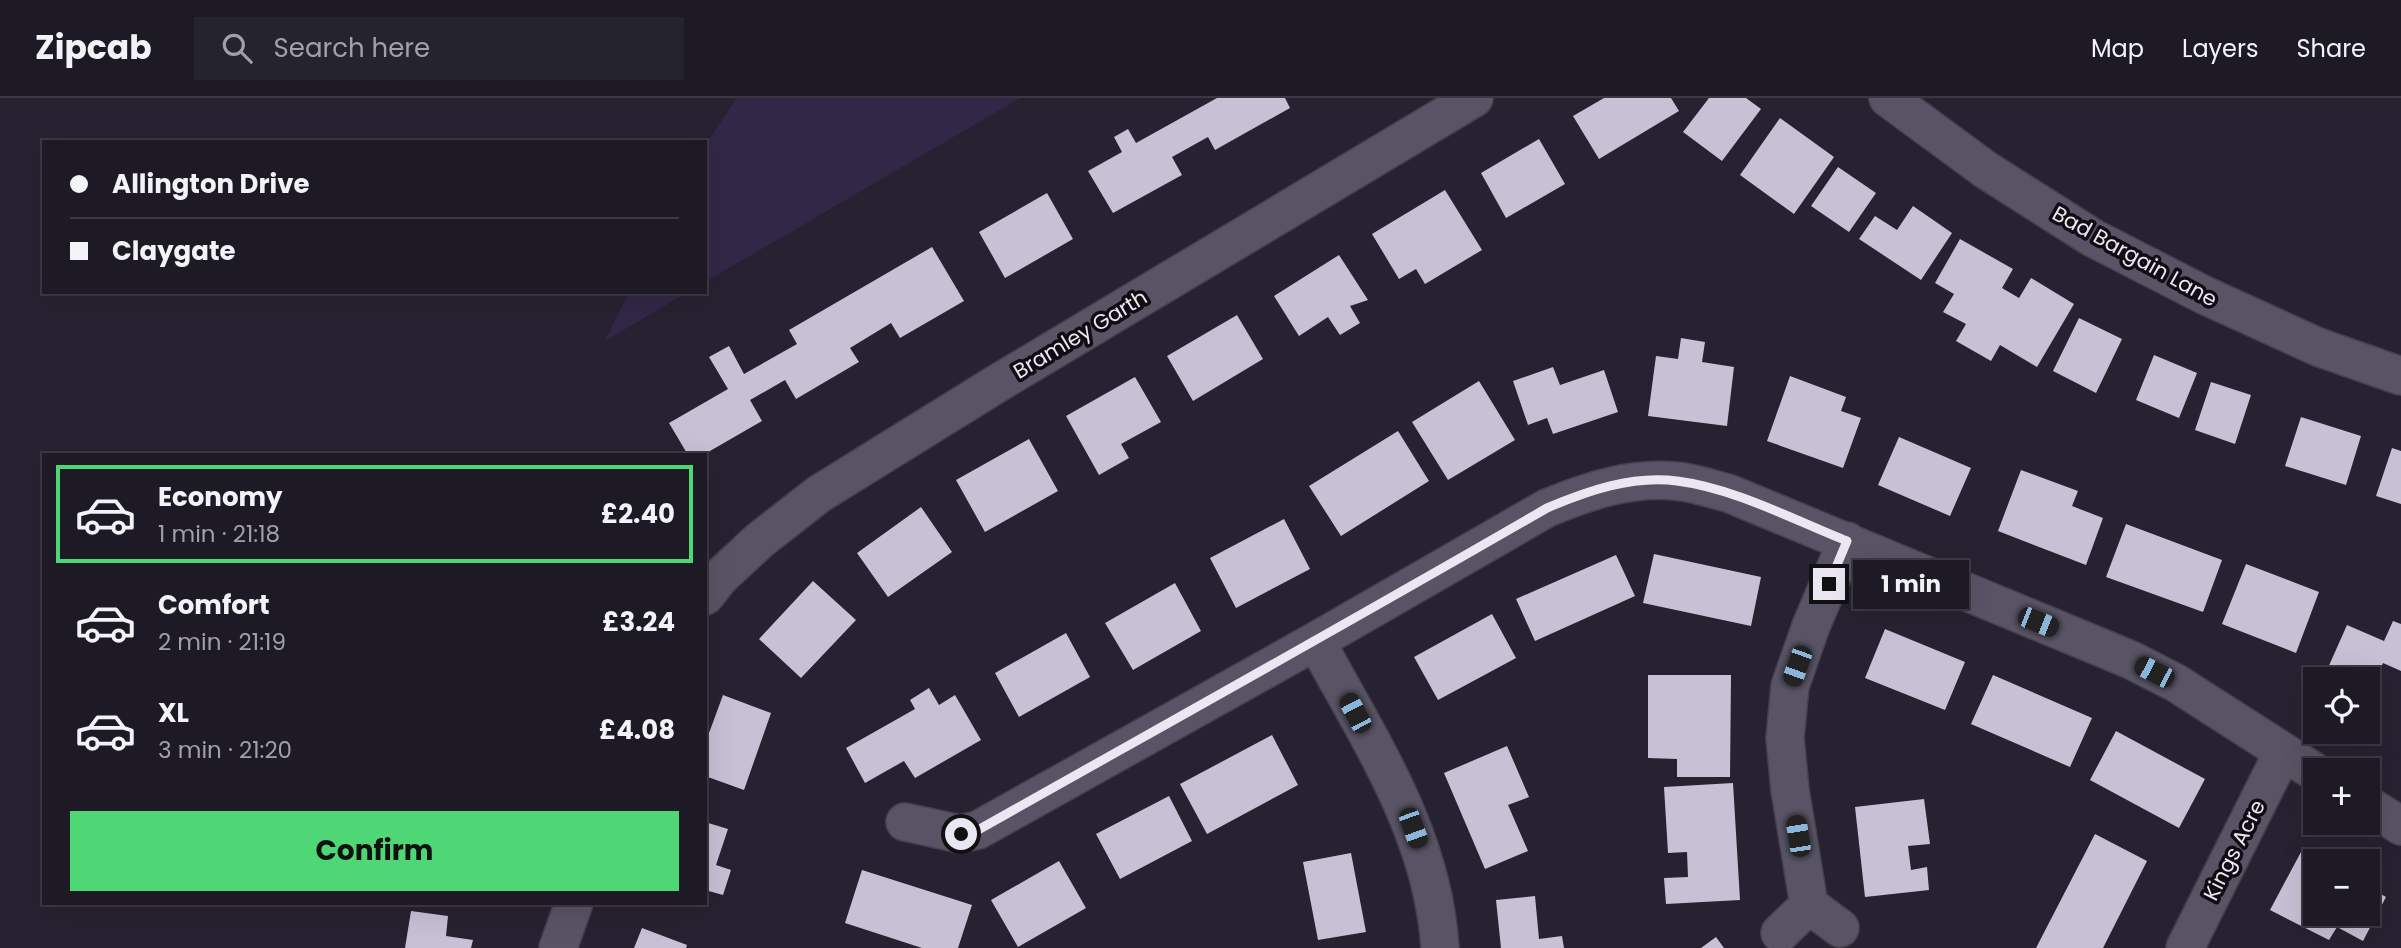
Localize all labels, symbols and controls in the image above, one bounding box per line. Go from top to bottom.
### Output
search box [194,17,684,80]
text: Zipcab [35,24,152,71]
icon: search [218,29,256,67]
text: Search here [274,30,430,66]
text: Map [2091,32,2144,65]
text: Layers [2182,32,2258,65]
text: Share [2296,32,2366,65]
text: Allington Drive [112,166,310,202]
street label: Bad Bargain Lane [2047,199,2223,313]
text: Claygate [112,233,235,269]
street label: Bramley Garth [1008,283,1152,385]
text: Economy [158,479,282,515]
icon: car [74,483,137,546]
text: £2.40 [601,496,675,532]
text: 1 min · 21:18 [158,518,280,550]
callout: 1 min [1854,560,1969,608]
route end [1813,568,1845,600]
text: 1 min [1881,568,1941,600]
text: Comfort [158,587,270,623]
icon: car [74,591,137,654]
text: £3.24 [602,604,675,640]
car [2015,604,2062,640]
text: 2 min · 21:19 [158,626,286,658]
car [1780,643,1815,689]
car [2131,653,2178,691]
map controls [2303,667,2380,926]
button: locate [2303,667,2380,744]
car [1336,690,1375,736]
text: XL [158,695,189,731]
icon: car [74,699,137,762]
text: £4.08 [599,712,675,748]
text: 3 min · 21:20 [158,734,292,766]
button: + [2303,758,2380,835]
street label: Kings Acre [2196,795,2272,905]
car [1396,805,1431,851]
button: Confirm [70,811,679,891]
car [1785,814,1812,858]
route start [945,818,977,850]
button: − [2303,849,2380,926]

